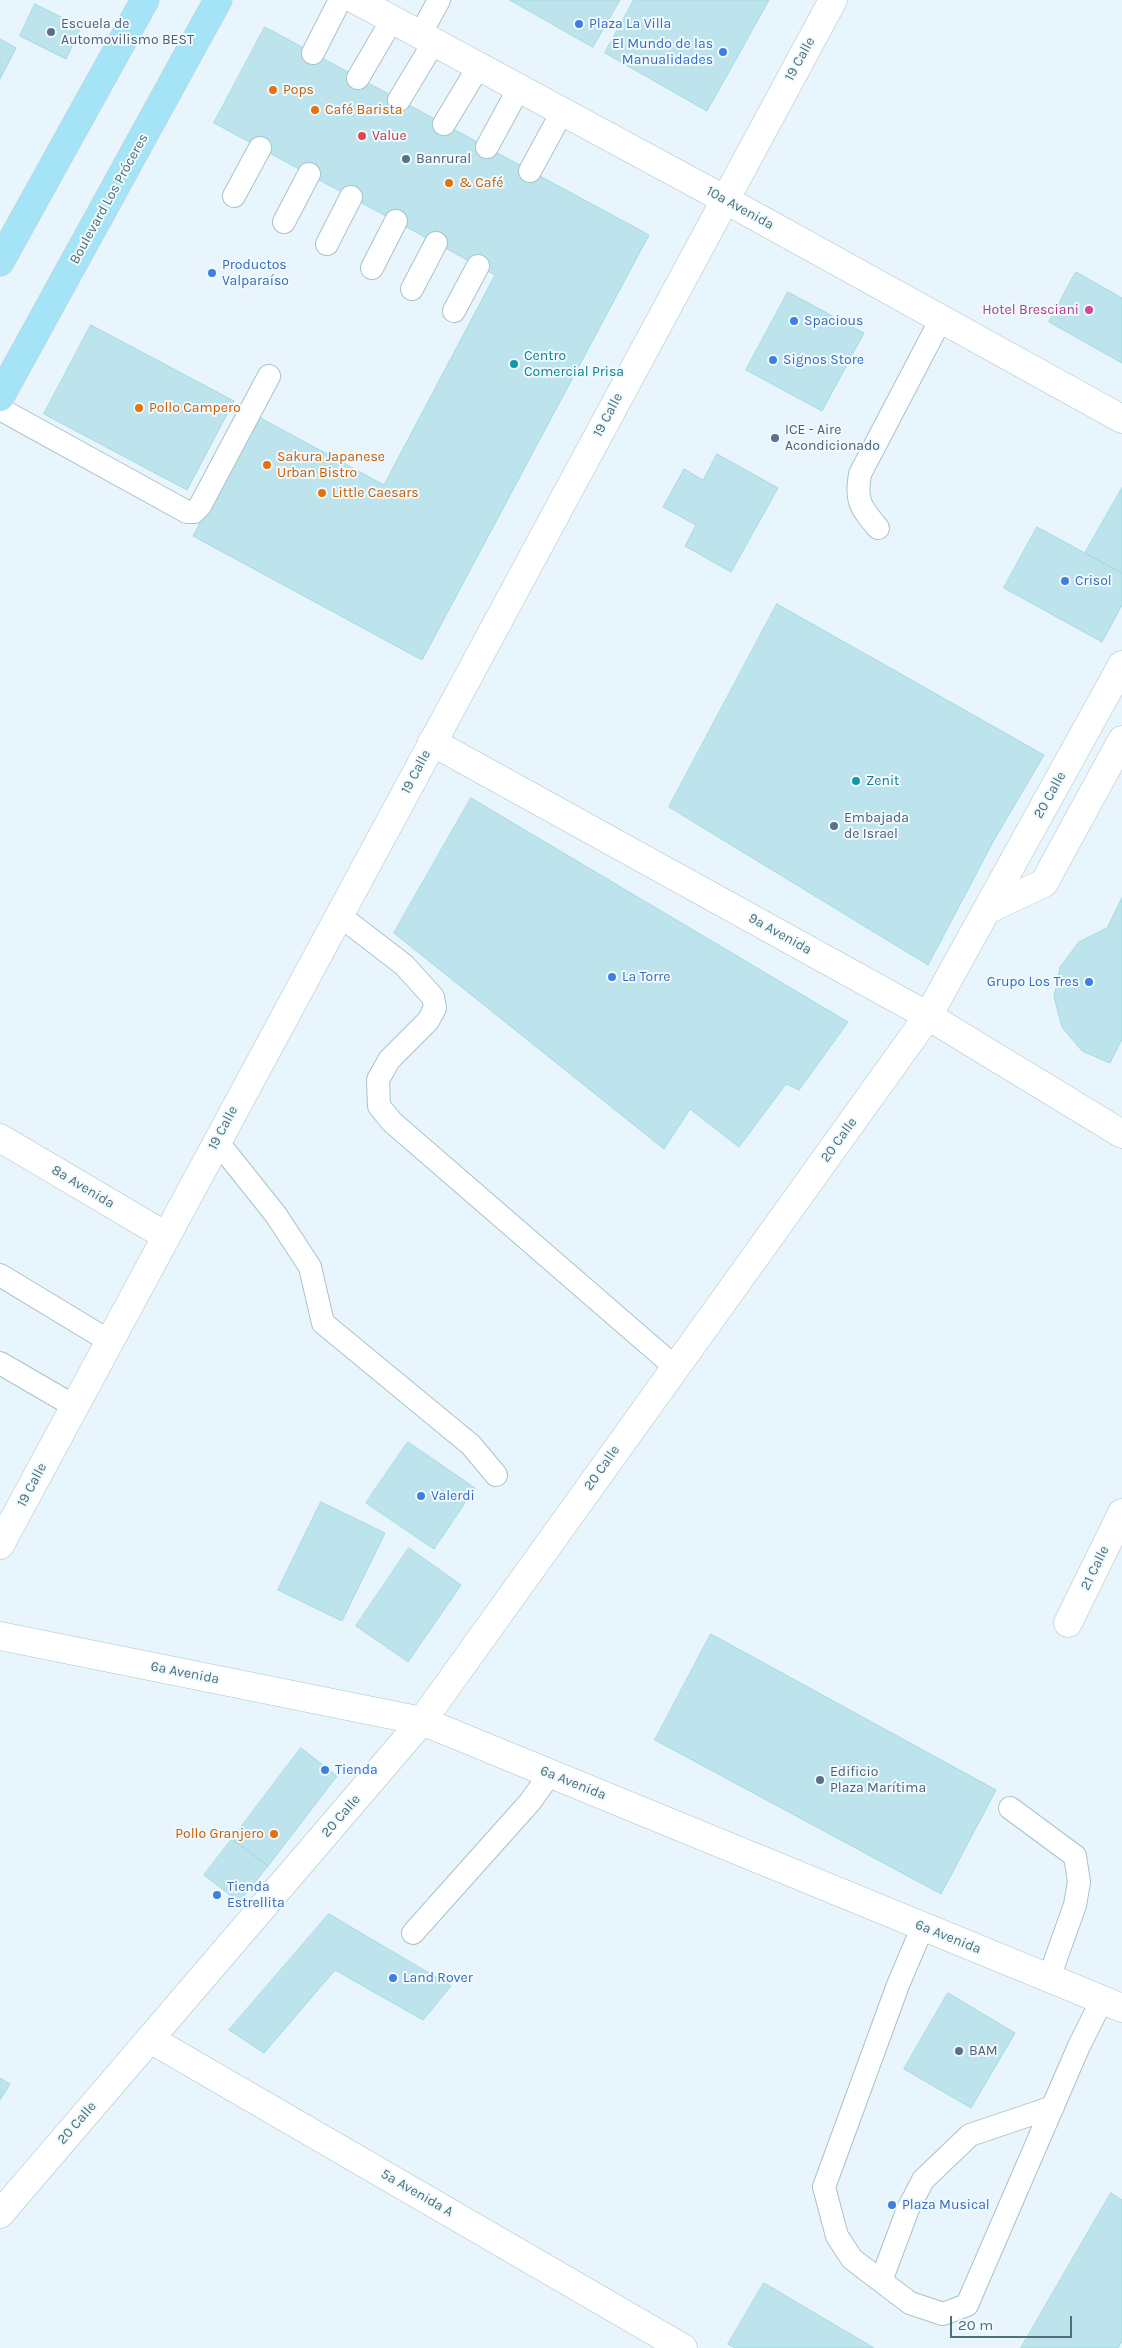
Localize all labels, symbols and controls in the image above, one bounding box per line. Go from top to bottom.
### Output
place label: Escuela de Automovilismo BEST [61,16,194,48]
place label: Plaza La Villa [589,16,671,32]
marker: Plaza La Villa [573,18,585,30]
marker: Escuela de Automovilismo BEST [45,26,57,38]
street label: 19 Calle [781,34,819,84]
place label: El Mundo de las Manualidades [612,36,713,68]
marker: El Mundo de las Manualidades [717,46,729,58]
place label: Pops [283,82,314,98]
marker: Pops [267,84,279,96]
place label: Café Barista [325,102,403,118]
marker: Café Barista [309,104,321,116]
place label: Value [372,128,407,144]
marker: Value [356,130,368,142]
street label: Boulevard Los Próceres [66,131,152,267]
place label: Banrural [416,151,471,167]
marker: Banrural [400,153,412,165]
place label: & Café [459,175,503,191]
marker: & Café [443,177,455,189]
street label: 10a Avenida [703,183,777,233]
place label: Productos Valparaíso [222,257,289,290]
marker: Productos Valparaíso [206,267,218,279]
place label: Hotel Bresciani [982,302,1079,318]
marker: Hotel Bresciani [1083,304,1095,316]
place label: Spacious [804,313,863,329]
marker: Spacious [788,315,800,327]
place label: Centro Comercial Prisa [524,348,624,381]
place label: Signos Store [783,352,864,368]
marker: Signos Store [767,354,779,366]
marker: Centro Comercial Prisa [508,358,520,370]
street label: 19 Calle [589,390,627,440]
place label: Pollo Campero [149,400,241,416]
marker: Pollo Campero [133,402,145,414]
place label: ICE - Aire Acondicionado [785,422,880,454]
marker: ICE - Aire Acondicionado [769,432,781,444]
place label: Sakura Japanese Urban Bistro [277,449,385,482]
marker: Sakura Japanese Urban Bistro [261,459,273,471]
place label: Little Caesars [332,485,419,501]
marker: Little Caesars [316,487,328,499]
place label: Crisol [1075,573,1112,589]
marker: Crisol [1059,575,1071,587]
street label: 19 Calle [397,747,435,797]
street label: 20 Calle [1030,769,1070,821]
place label: Zenit [866,773,899,789]
marker: Zenit [850,775,862,787]
place label: Embajada de Israel [844,810,909,842]
marker: Embajada de Israel [828,820,840,832]
street label: 9a Avenida [745,910,815,958]
place label: La Torre [622,969,670,985]
marker: La Torre [606,971,618,983]
place label: Grupo Los Tres [987,974,1079,990]
marker: Grupo Los Tres [1083,976,1095,988]
street label: 19 Calle [204,1103,242,1153]
street label: 20 Calle [817,1114,861,1166]
street label: 8a Avenida [49,1162,117,1212]
street label: 20 Calle [580,1442,624,1494]
street label: 19 Calle [13,1460,51,1510]
place label: Valerdi [431,1488,475,1504]
marker: Valerdi [415,1490,427,1502]
street label: 21 Calle [1077,1543,1113,1593]
street label: 6a Avenida [149,1658,221,1688]
place label: Tienda [335,1762,378,1778]
street label: 6a Avenida [538,1762,608,1804]
marker: Tienda [319,1764,331,1776]
place label: Edificio Plaza Marítima [830,1764,926,1796]
marker: Edificio Plaza Marítima [814,1774,826,1786]
street label: 20 Calle [318,1791,364,1841]
place label: Pollo Granjero [175,1826,264,1842]
marker: Pollo Granjero [268,1828,280,1840]
place label: Tienda Estrellita [227,1879,285,1911]
marker: Tienda Estrellita [211,1889,223,1901]
street label: 6a Avenida [913,1916,983,1958]
place label: Land Rover [403,1970,473,1986]
marker: Land Rover [387,1972,399,1984]
place label: BAM [969,2043,998,2059]
marker: BAM [953,2045,965,2057]
street label: 20 Calle [54,2098,100,2148]
street label: 5a Avenida A [378,2166,456,2220]
place label: Plaza Musical [902,2197,990,2213]
marker: Plaza Musical [886,2199,898,2211]
scale bar [952,2306,1074,2338]
text: 20 m [958,2316,993,2334]

